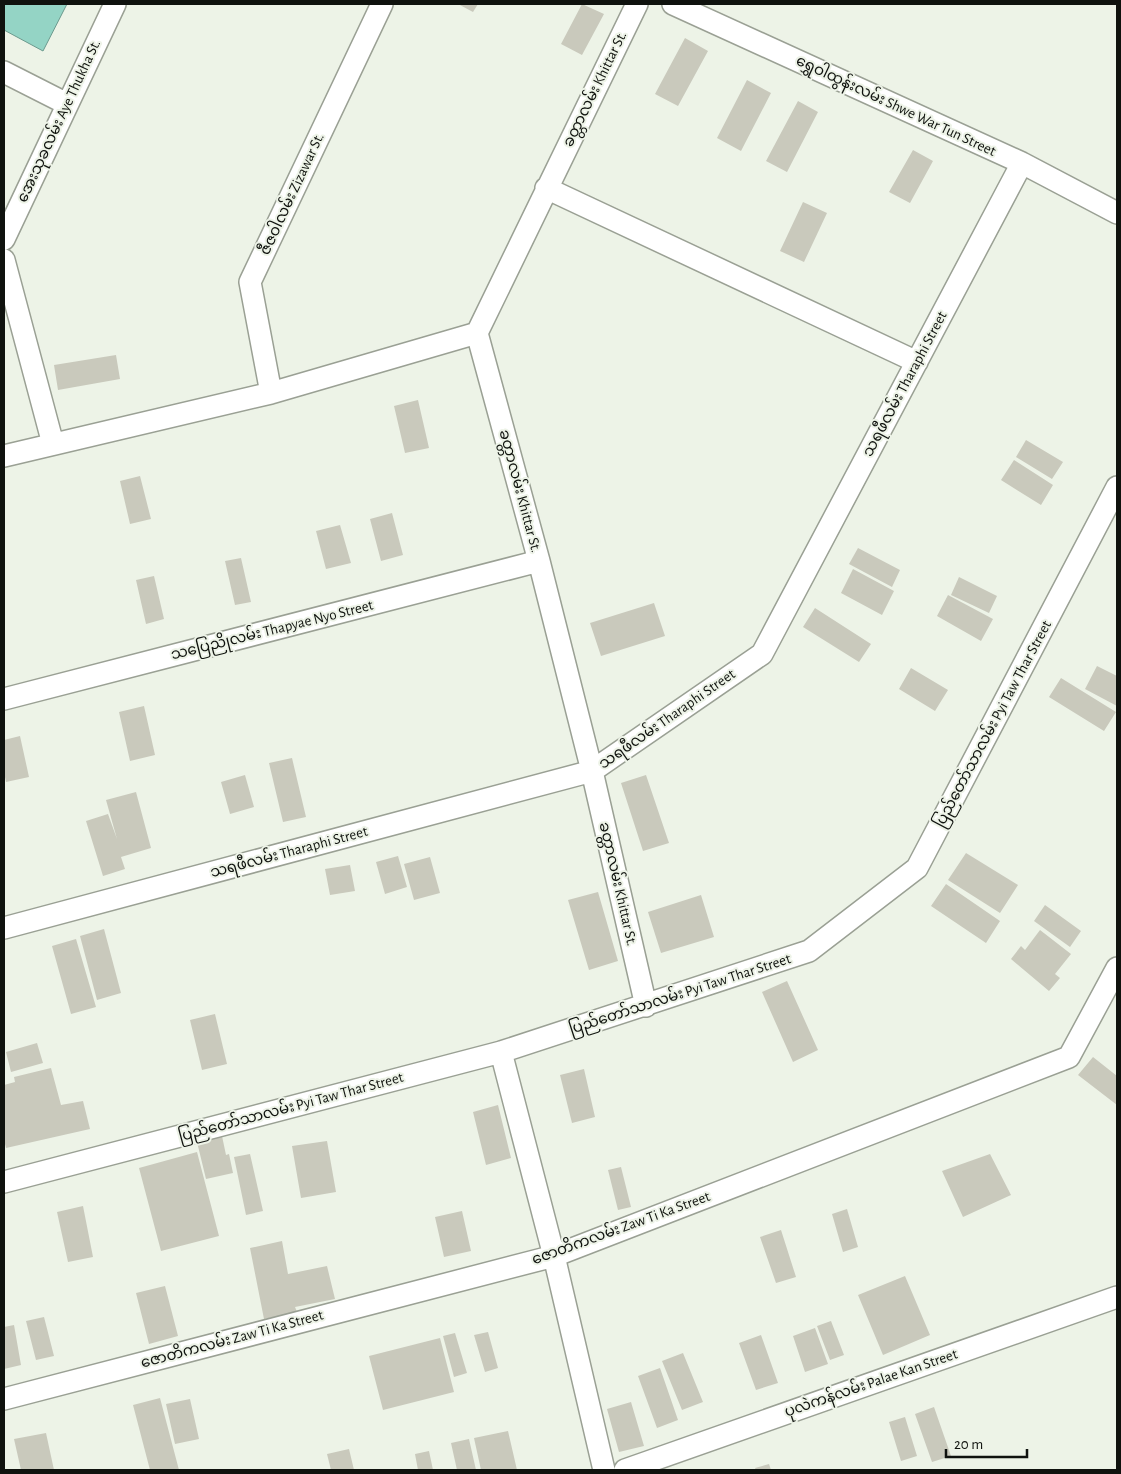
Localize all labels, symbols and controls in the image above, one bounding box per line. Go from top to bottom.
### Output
street label: ခတ္တာလမ်း Khittar St. [558,27,633,151]
street label: အေးသုခလမ်း Aye Thukha St. [12,36,107,206]
street label: ရွှေဝါထွန်းလမ်း Shwe War Tun Street [792,50,1000,163]
street label: ဇီဇဝါလမ်း Zizawar St. [254,129,327,257]
street label: သရဖီလမ်း Tharaphi Street [858,307,953,461]
street label: ခတ္တာလမ်း Khittar St. [492,427,547,555]
street label: သပြေညိုလမ်း Thapyae Nyo Street [169,595,376,666]
street label: ပြည်တော်သာလမ်း Pyi Taw Thar Street [929,616,1058,832]
street label: သရဖီလမ်း Tharaphi Street [594,664,740,775]
street label: ခတ္တာလမ်း Khittar St. [593,820,642,948]
street label: သရဖီလမ်း Tharaphi Street [208,821,371,884]
street label: ပြည်တော်သာလမ်း Pyi Taw Thar Street [566,948,794,1041]
street label: ပြည်တော်သာလမ်း Pyi Taw Thar Street [176,1067,406,1148]
street label: ဇောတိကလမ်း Zaw Ti Ka Street [529,1186,712,1267]
street label: ဇောတိကလမ်း Zaw Ti Ka Street [138,1304,325,1371]
street label: ပုလဲကန်လမ်း Palae Kan Street [782,1343,961,1423]
scale bar [946,1426,1027,1458]
text: 20 m [954,1437,983,1452]

